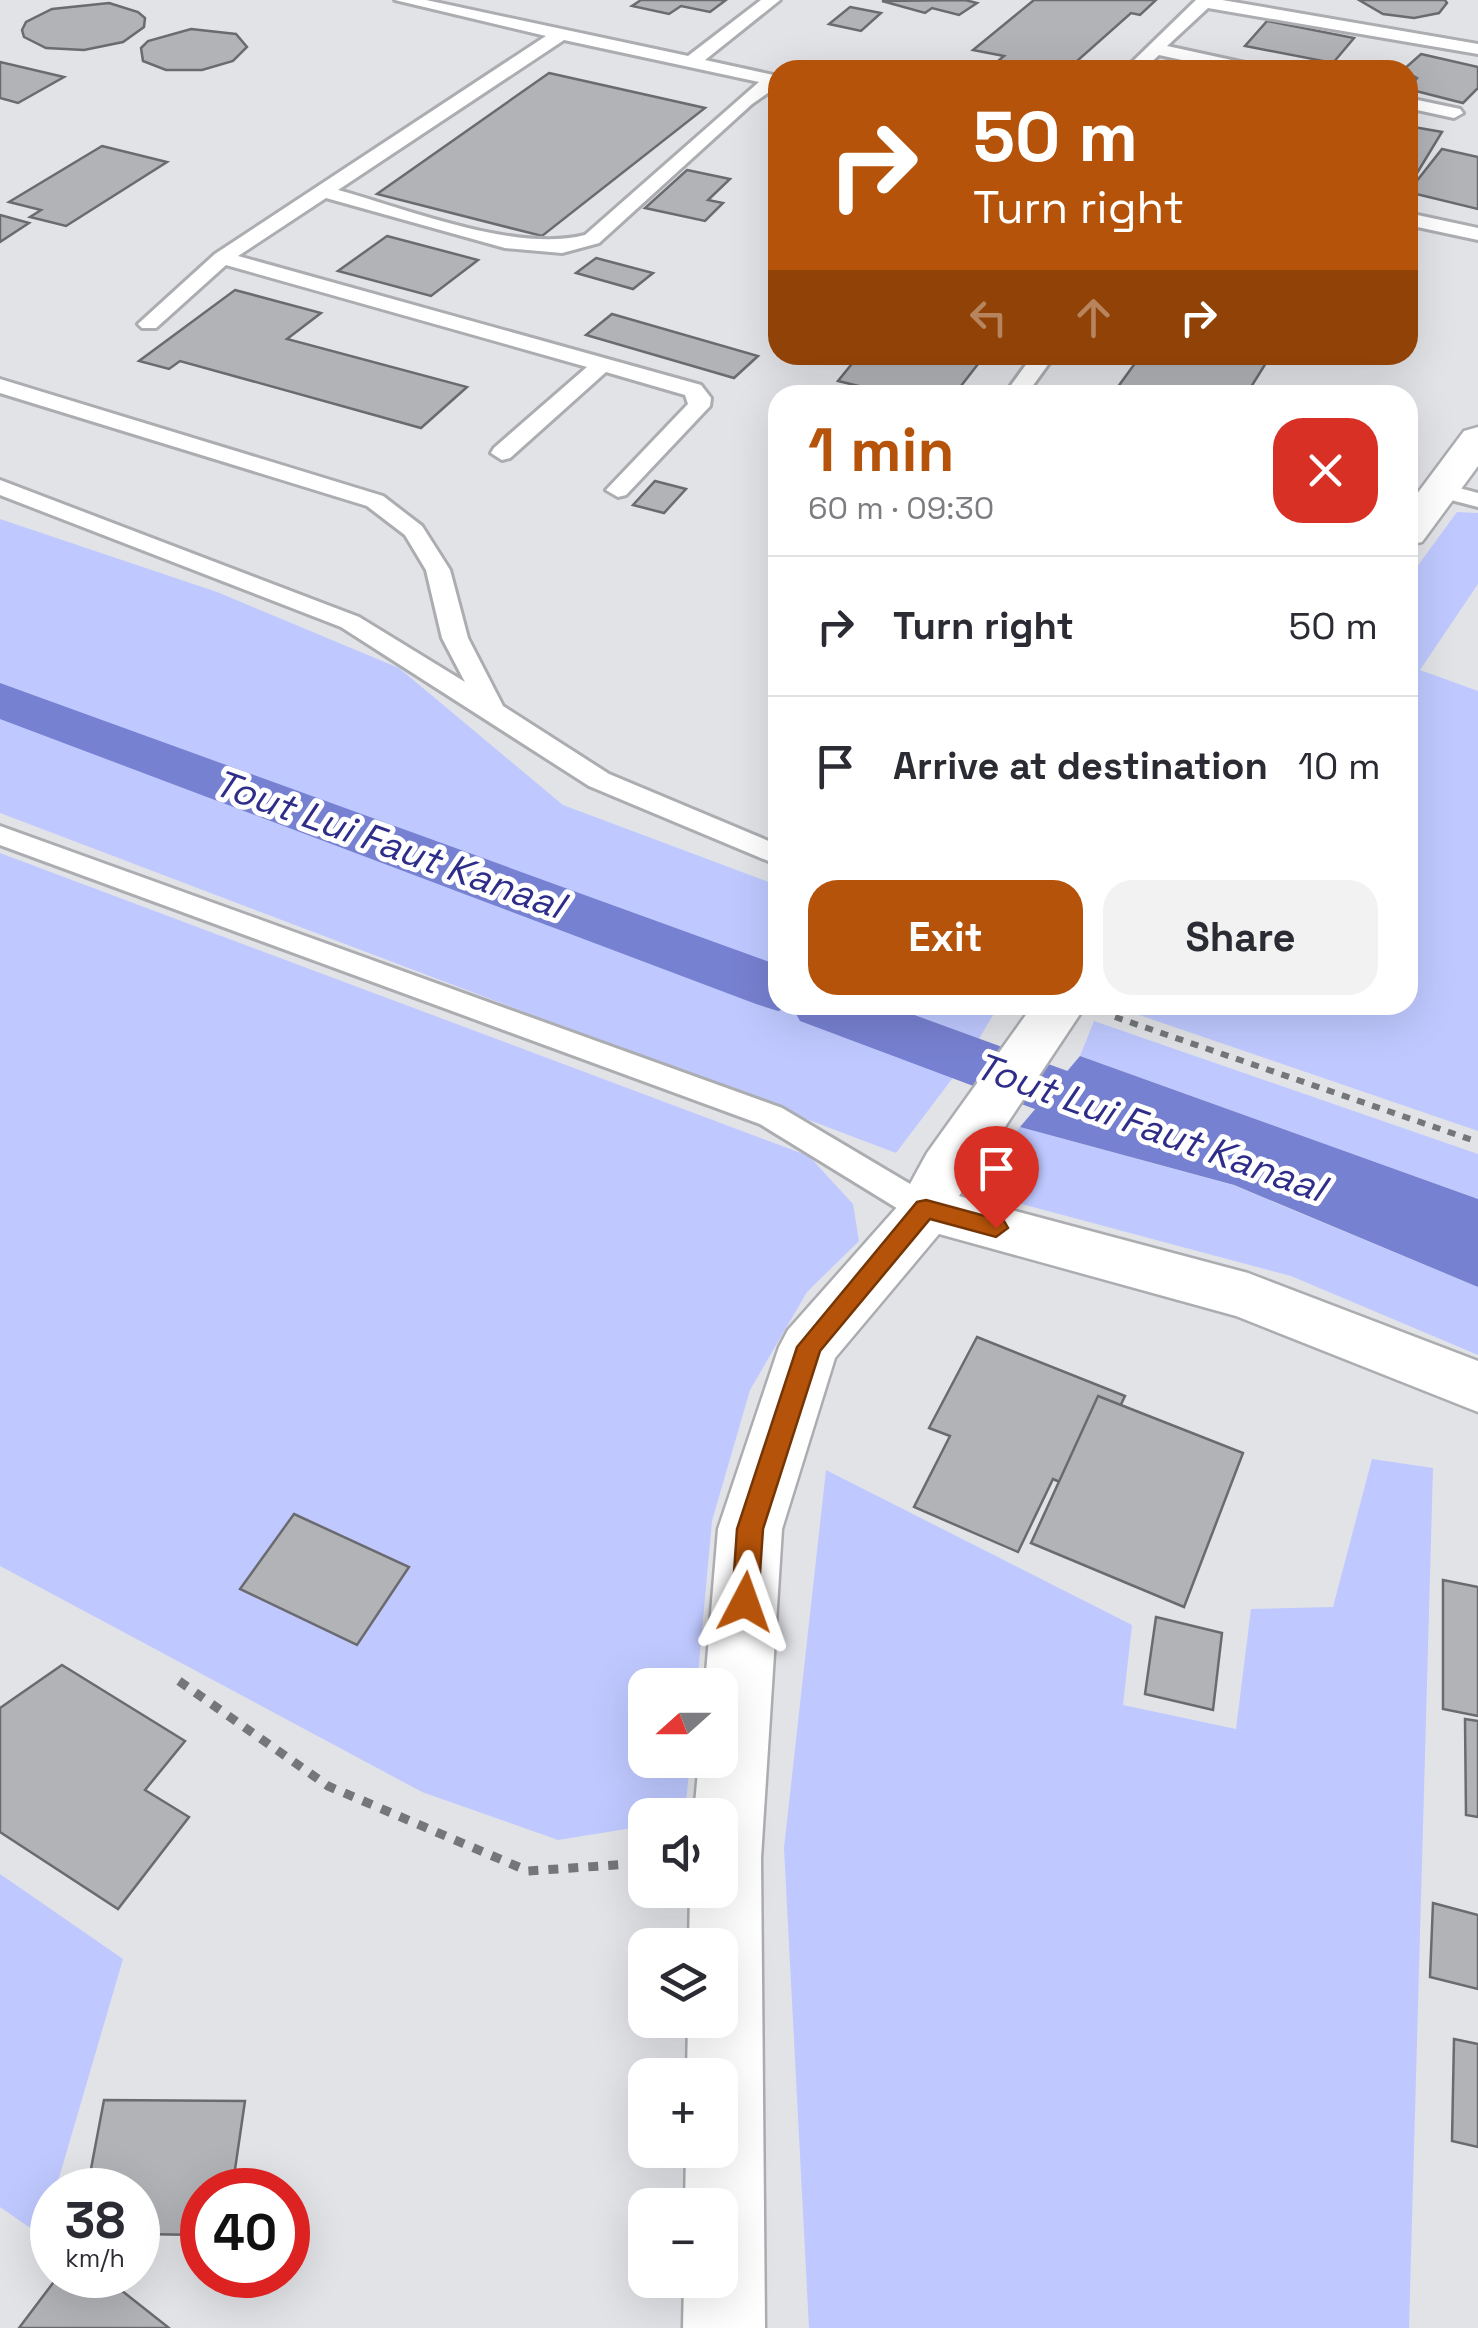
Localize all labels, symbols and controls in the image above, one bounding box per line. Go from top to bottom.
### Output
text: 50 m [973,92,1138,181]
icon: right [808,100,938,230]
text: Turn right [973,179,1184,236]
icon: left [961,290,1016,345]
icon: ahead [1066,290,1121,345]
icon: right [1171,290,1226,345]
text: 1 min [808,412,955,489]
button: close [1273,418,1378,523]
text: 60 m · 09:30 [808,488,994,528]
icon: right [808,599,863,654]
text: Turn right [893,602,1074,650]
text: 50 m [1288,602,1378,650]
icon: arrive [808,739,863,794]
text: Arrive at destination [893,742,1268,790]
text: 10 m [1298,742,1381,790]
water label: Tout Lui Faut Kanaal [207,758,574,931]
button: Exit [808,880,1083,995]
button: Share [1103,880,1378,995]
water label: Tout Lui Faut Kanaal [968,1041,1335,1214]
pin [954,1126,1039,1229]
icon: arrive [969,1141,1024,1196]
position arrow [693,1550,797,1654]
north arrow [628,1668,738,1778]
map controls [628,1668,738,2298]
button: sound [628,1798,738,1908]
button: layers [628,1928,738,2038]
button: + [628,2058,738,2168]
speed limit sign: 40 [180,2168,310,2298]
button: − [628,2188,738,2298]
text: 38 [65,2189,125,2253]
text: km/h [65,2242,125,2274]

